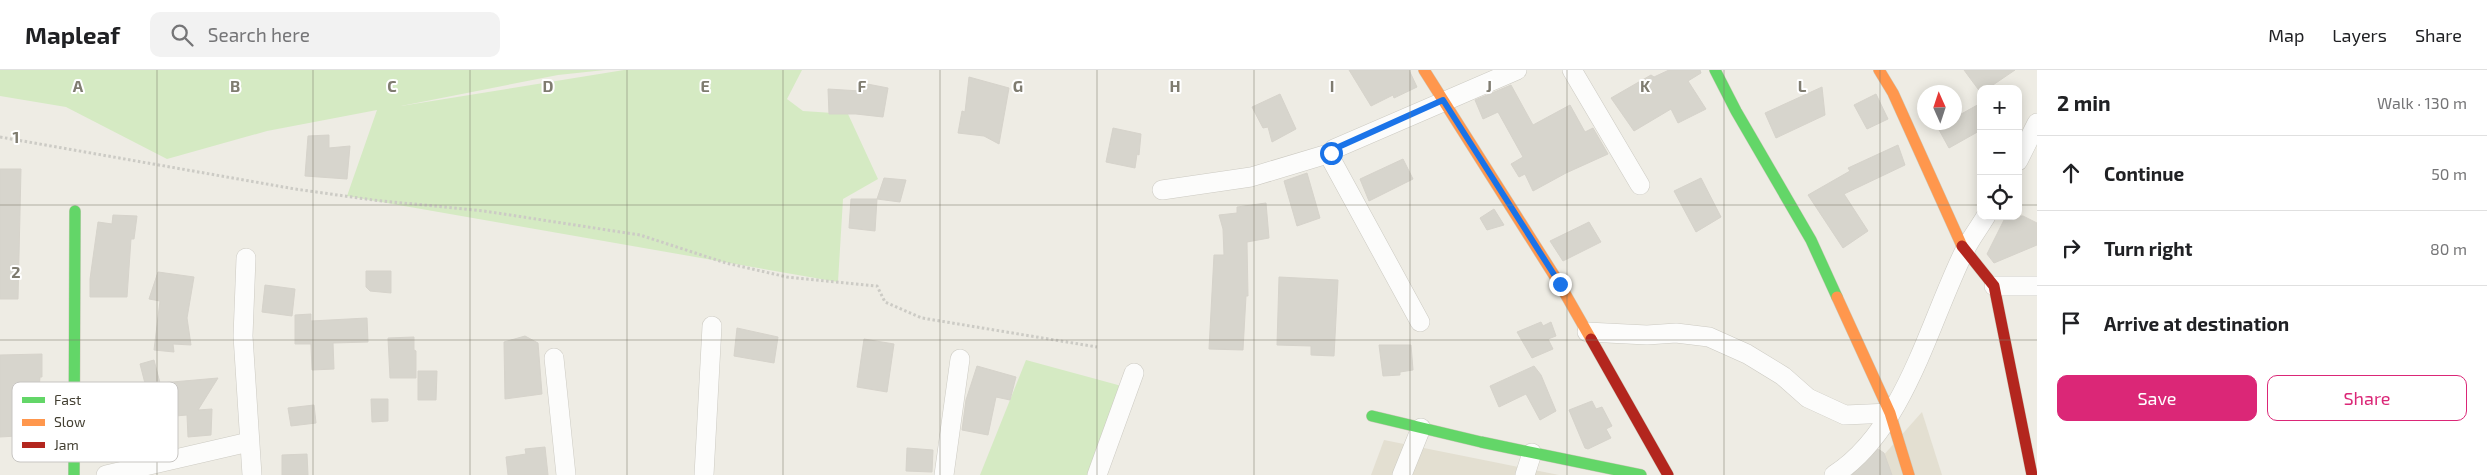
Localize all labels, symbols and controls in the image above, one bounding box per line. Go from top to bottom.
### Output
search box [150,12,500,57]
text: Mapleaf [25,20,120,49]
icon: search [168,21,196,49]
text: Search here [208,23,310,46]
text: Map [2268,24,2304,46]
text: Layers [2332,24,2387,46]
text: Share [2415,24,2462,46]
text: A [73,76,84,95]
text: B [230,76,240,95]
text: C [387,76,397,95]
text: D [543,76,554,95]
text: E [700,76,710,95]
text: F [858,76,867,95]
text: G [1013,76,1023,95]
text: H [1169,76,1181,95]
text: I [1330,76,1334,95]
text: J [1486,76,1492,95]
text: K [1640,76,1651,95]
text: L [1798,76,1807,95]
north arrow [1917,85,1962,130]
map controls [1977,85,2022,220]
button: + [1977,85,2022,130]
text: 2 min [2057,90,2111,115]
text: Walk · 130 m [2377,93,2467,112]
text: 1 [13,127,19,146]
button: − [1977,130,2022,175]
route start [1320,142,1343,165]
icon: ahead [2057,159,2085,187]
text: Continue [2104,162,2184,185]
text: 50 m [2431,164,2467,183]
button: locate [1977,175,2022,220]
icon: right [2057,234,2085,262]
text: Turn right [2104,237,2192,260]
text: 80 m [2430,239,2467,258]
text: 2 [11,262,21,281]
route end [1549,273,1572,296]
icon: arrive [2057,309,2085,337]
text: Arrive at destination [2104,312,2289,335]
button: Save [2057,375,2257,421]
button: Share [2267,375,2467,421]
legend [12,382,178,462]
text: Fast [54,391,81,408]
text: Slow [54,413,86,430]
text: Jam [54,436,79,453]

